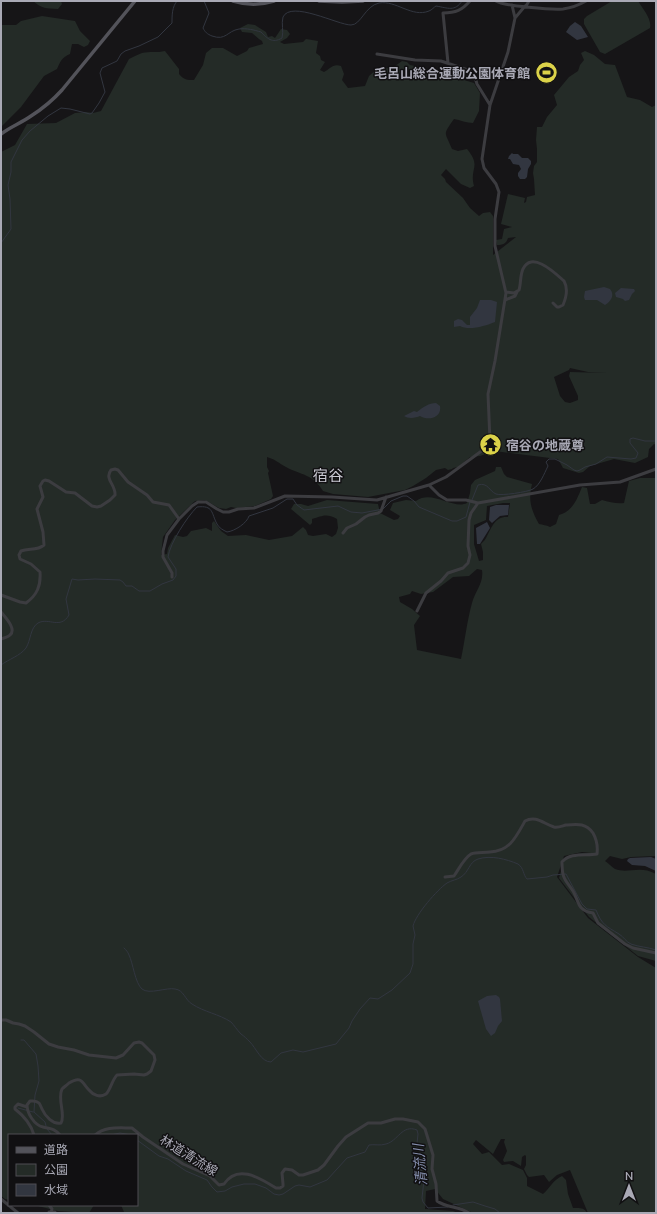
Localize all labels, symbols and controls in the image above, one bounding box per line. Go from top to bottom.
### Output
sports icon: 毛呂山総合運動公園体育館 [533,60,559,86]
place label: 毛呂山総合運動公園体育館 [374,65,530,83]
temple icon: 宿谷の地蔵尊 [478,432,504,458]
place label: 宿谷の地蔵尊 [506,437,584,455]
district label: 宿谷 [313,466,343,486]
street label: 林道清流線 [156,1131,221,1181]
legend [8,1134,138,1206]
water label: 清流川 [409,1141,432,1187]
text: 道路 [44,1142,68,1158]
text: 公園 [44,1162,68,1178]
north arrow [609,1166,649,1206]
text: N [625,1169,633,1184]
text: 水域 [44,1182,68,1198]

